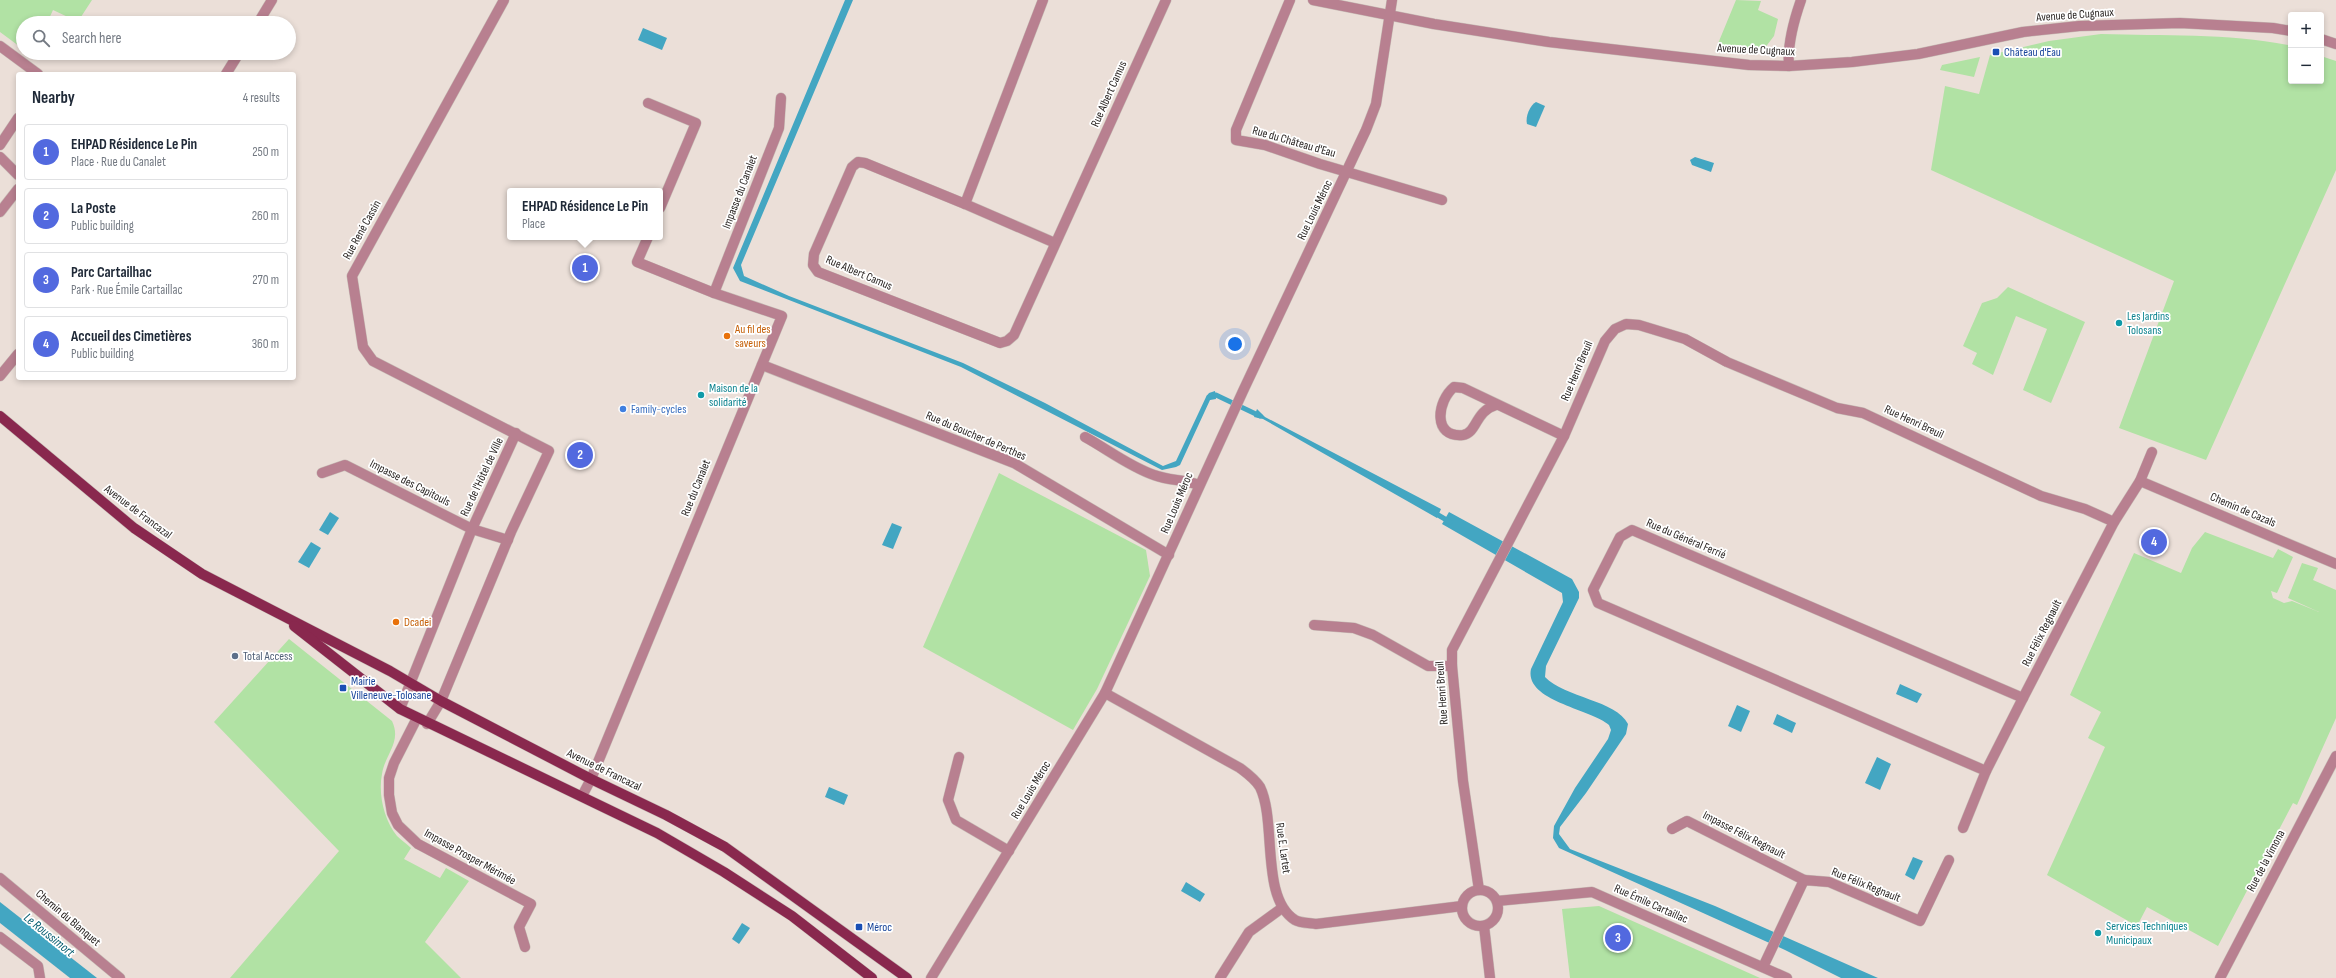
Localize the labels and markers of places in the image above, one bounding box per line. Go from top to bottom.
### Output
place label: Château d'Eau [2004,45,2061,60]
marker: Château d'Eau [1991,47,2001,57]
pin: 1 [572,253,598,283]
place label: Les Jardins Tolosans [2127,309,2169,338]
marker: Les Jardins Tolosans [2114,318,2124,328]
place label: Au fil des saveurs [734,322,771,351]
marker: Au fil des saveurs [722,331,732,341]
place label: Maison de la solidarité [709,381,758,410]
marker: Maison de la solidarité [696,390,706,400]
place label: Family-cycles [631,402,686,417]
marker: Family-cycles [618,404,628,414]
pin: 2 [567,440,593,470]
pin: 4 [2141,527,2167,557]
place label: Dcadei [404,615,431,630]
marker: Dcadei [391,617,401,627]
place label: Total Access [243,649,293,664]
marker: Total Access [230,651,240,661]
place label: Mairie Villeneuve-Tolosane [351,674,431,703]
marker: Mairie Villeneuve-Tolosane [338,683,348,693]
place label: Services Techniques Municipaux [2106,919,2188,948]
place label: Méroc [867,920,892,935]
marker: Méroc [854,922,864,932]
pin: 3 [1605,923,1631,953]
marker: Services Techniques Municipaux [2093,928,2103,938]

